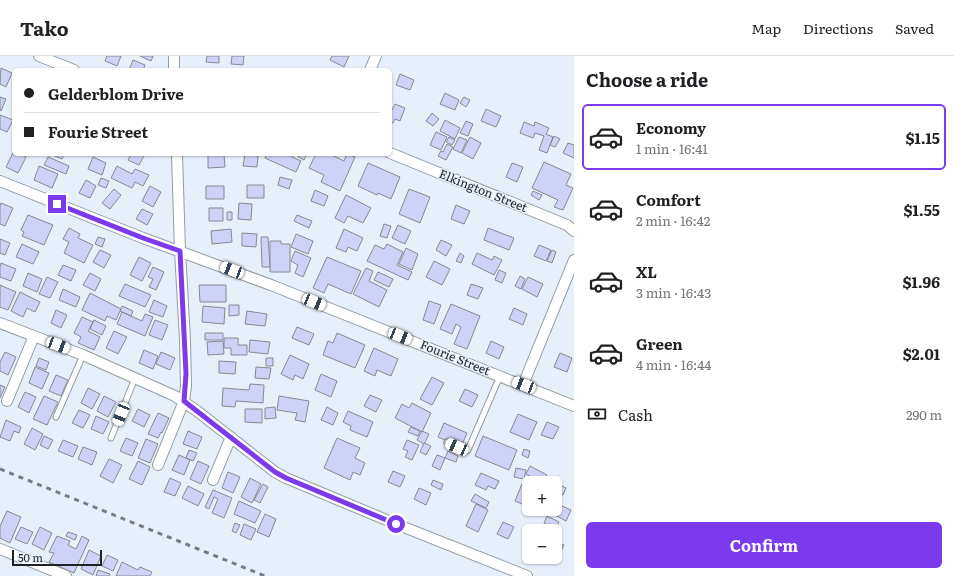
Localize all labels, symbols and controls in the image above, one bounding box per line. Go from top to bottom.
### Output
text: Tako [20,14,69,42]
text: Map [751,18,781,38]
text: Directions [803,18,873,38]
text: Saved [895,18,934,38]
text: Choose a ride [586,66,708,93]
text: Gelderblom Drive [48,82,184,105]
text: Economy [636,116,706,139]
icon: car [588,119,624,155]
text: Fourie Street [48,120,148,143]
text: $1.15 [906,126,940,149]
text: 1 min · 16:41 [636,139,708,158]
street label: Elkington Street [436,164,530,216]
text: Comfort [636,188,701,211]
icon: car [588,191,624,227]
route end [48,195,66,213]
text: $1.55 [904,198,940,221]
text: 2 min · 16:42 [636,211,710,230]
car [219,260,245,280]
text: XL [636,260,657,283]
icon: car [588,263,624,299]
text: $1.96 [903,270,940,293]
text: 3 min · 16:43 [636,283,711,302]
car [301,292,327,312]
car [387,326,413,346]
text: Green [636,332,683,355]
car [45,335,71,355]
street label: Fourie Street [418,335,493,379]
icon: car [588,335,624,371]
text: $2.01 [903,342,940,365]
text: 4 min · 16:44 [636,355,712,374]
car [511,375,537,395]
car [111,401,131,427]
icon: cash [586,403,608,425]
text: Cash [618,403,653,426]
text: 290 m [906,405,942,424]
car [444,437,470,457]
map controls [522,476,562,564]
button: + [522,476,562,516]
route start [387,515,405,533]
button: Confirm [586,522,942,568]
button: − [522,524,562,564]
scale bar [12,548,102,567]
text: 50 m [18,549,43,565]

